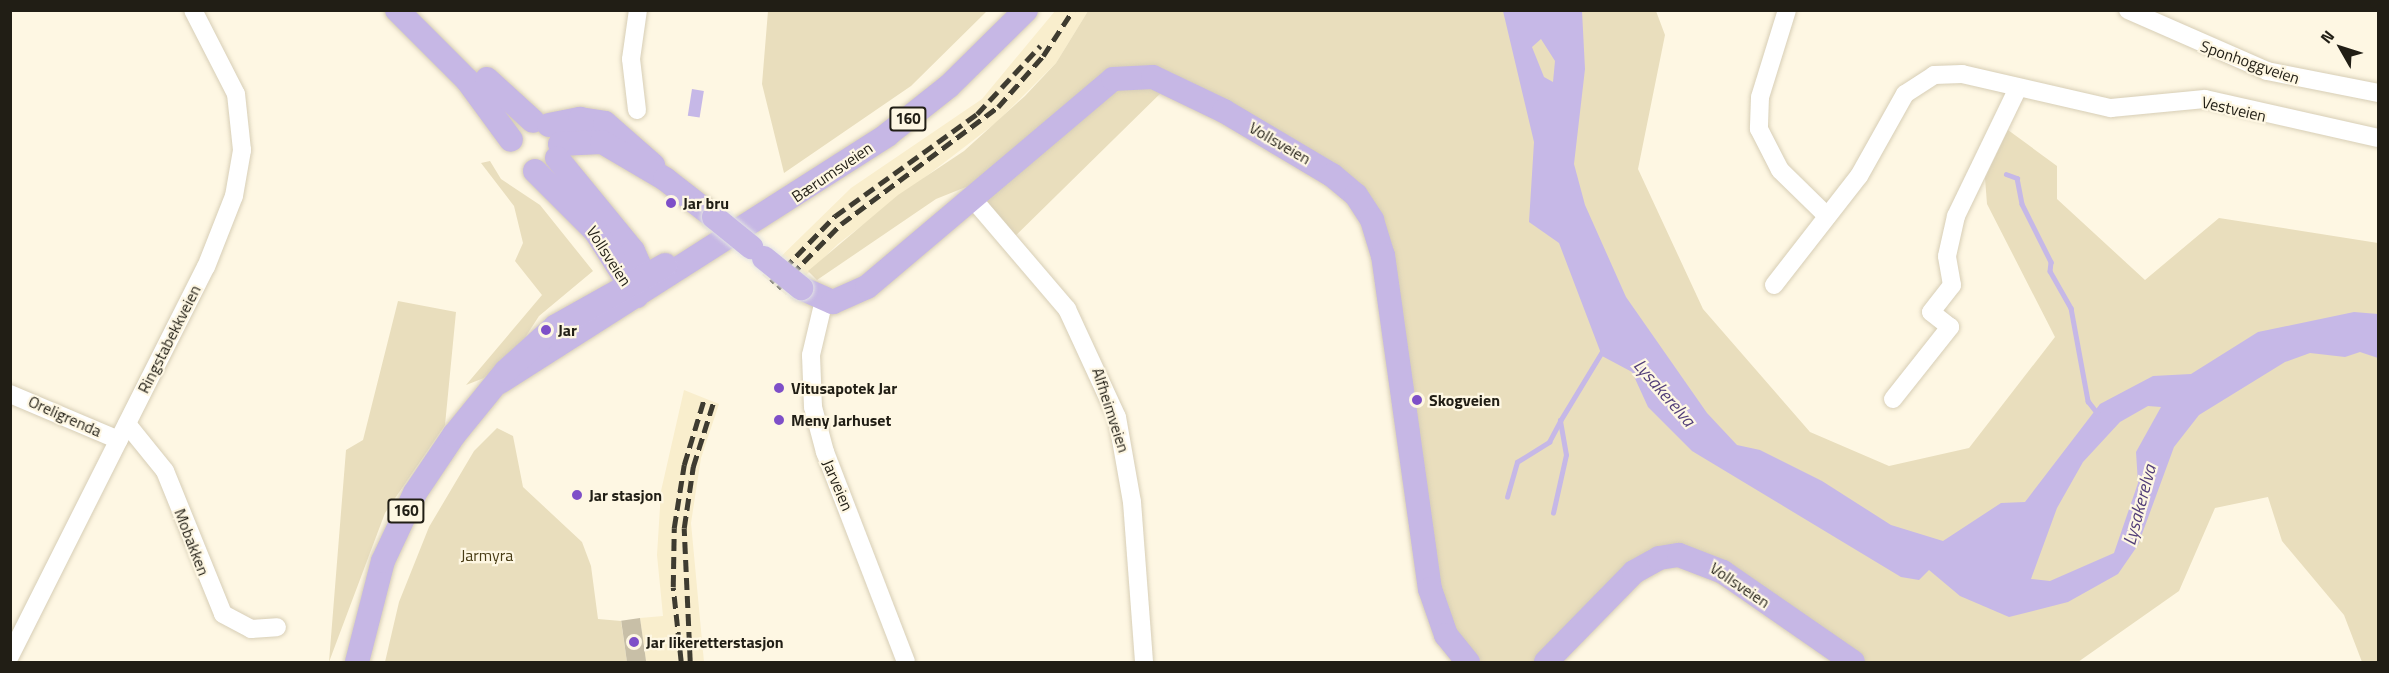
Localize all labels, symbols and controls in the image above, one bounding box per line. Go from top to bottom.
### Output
north arrow [2311,18,2371,78]
text: N [2314,25,2340,49]
street label: Sponhoggveien [2198,36,2302,88]
street label: Vestveien [2200,92,2268,126]
road number: 160 [888,107,928,131]
street label: Vollsveien [1246,118,1314,168]
street label: Bærumsveien [788,138,876,206]
place label: Jar bru [683,193,729,213]
marker: Jar bru [664,196,678,210]
street label: Vollsveien [582,222,636,290]
street label: Ringstabekkveien [133,282,205,396]
place label: Jar [558,320,577,340]
marker: Jar [539,323,553,337]
water label: Lysakerelva [1629,355,1699,431]
street label: Alfheimveien [1088,365,1134,455]
place label: Vitusapotek Jar [791,378,897,398]
marker: Vitusapotek Jar [772,381,786,395]
place label: Skogveien [1429,390,1500,410]
street label: Oreligrenda [25,391,105,441]
marker: Skogveien [1410,393,1424,407]
place label: Meny Jarhuset [791,410,891,430]
marker: Meny Jarhuset [772,413,786,427]
street label: Jarveien [819,456,857,514]
water label: Lysakerelva [2119,462,2161,548]
place label: Jar stasjon [589,485,662,505]
marker: Jar stasjon [570,488,584,502]
road number: 160 [386,499,426,523]
street label: Mobakken [170,506,214,578]
park label: Jarmyra [461,545,513,565]
street label: Vollsveien [1707,558,1773,612]
place label: Jar likeretterstasjon [646,632,784,652]
marker: Jar likeretterstasjon [627,635,641,649]

